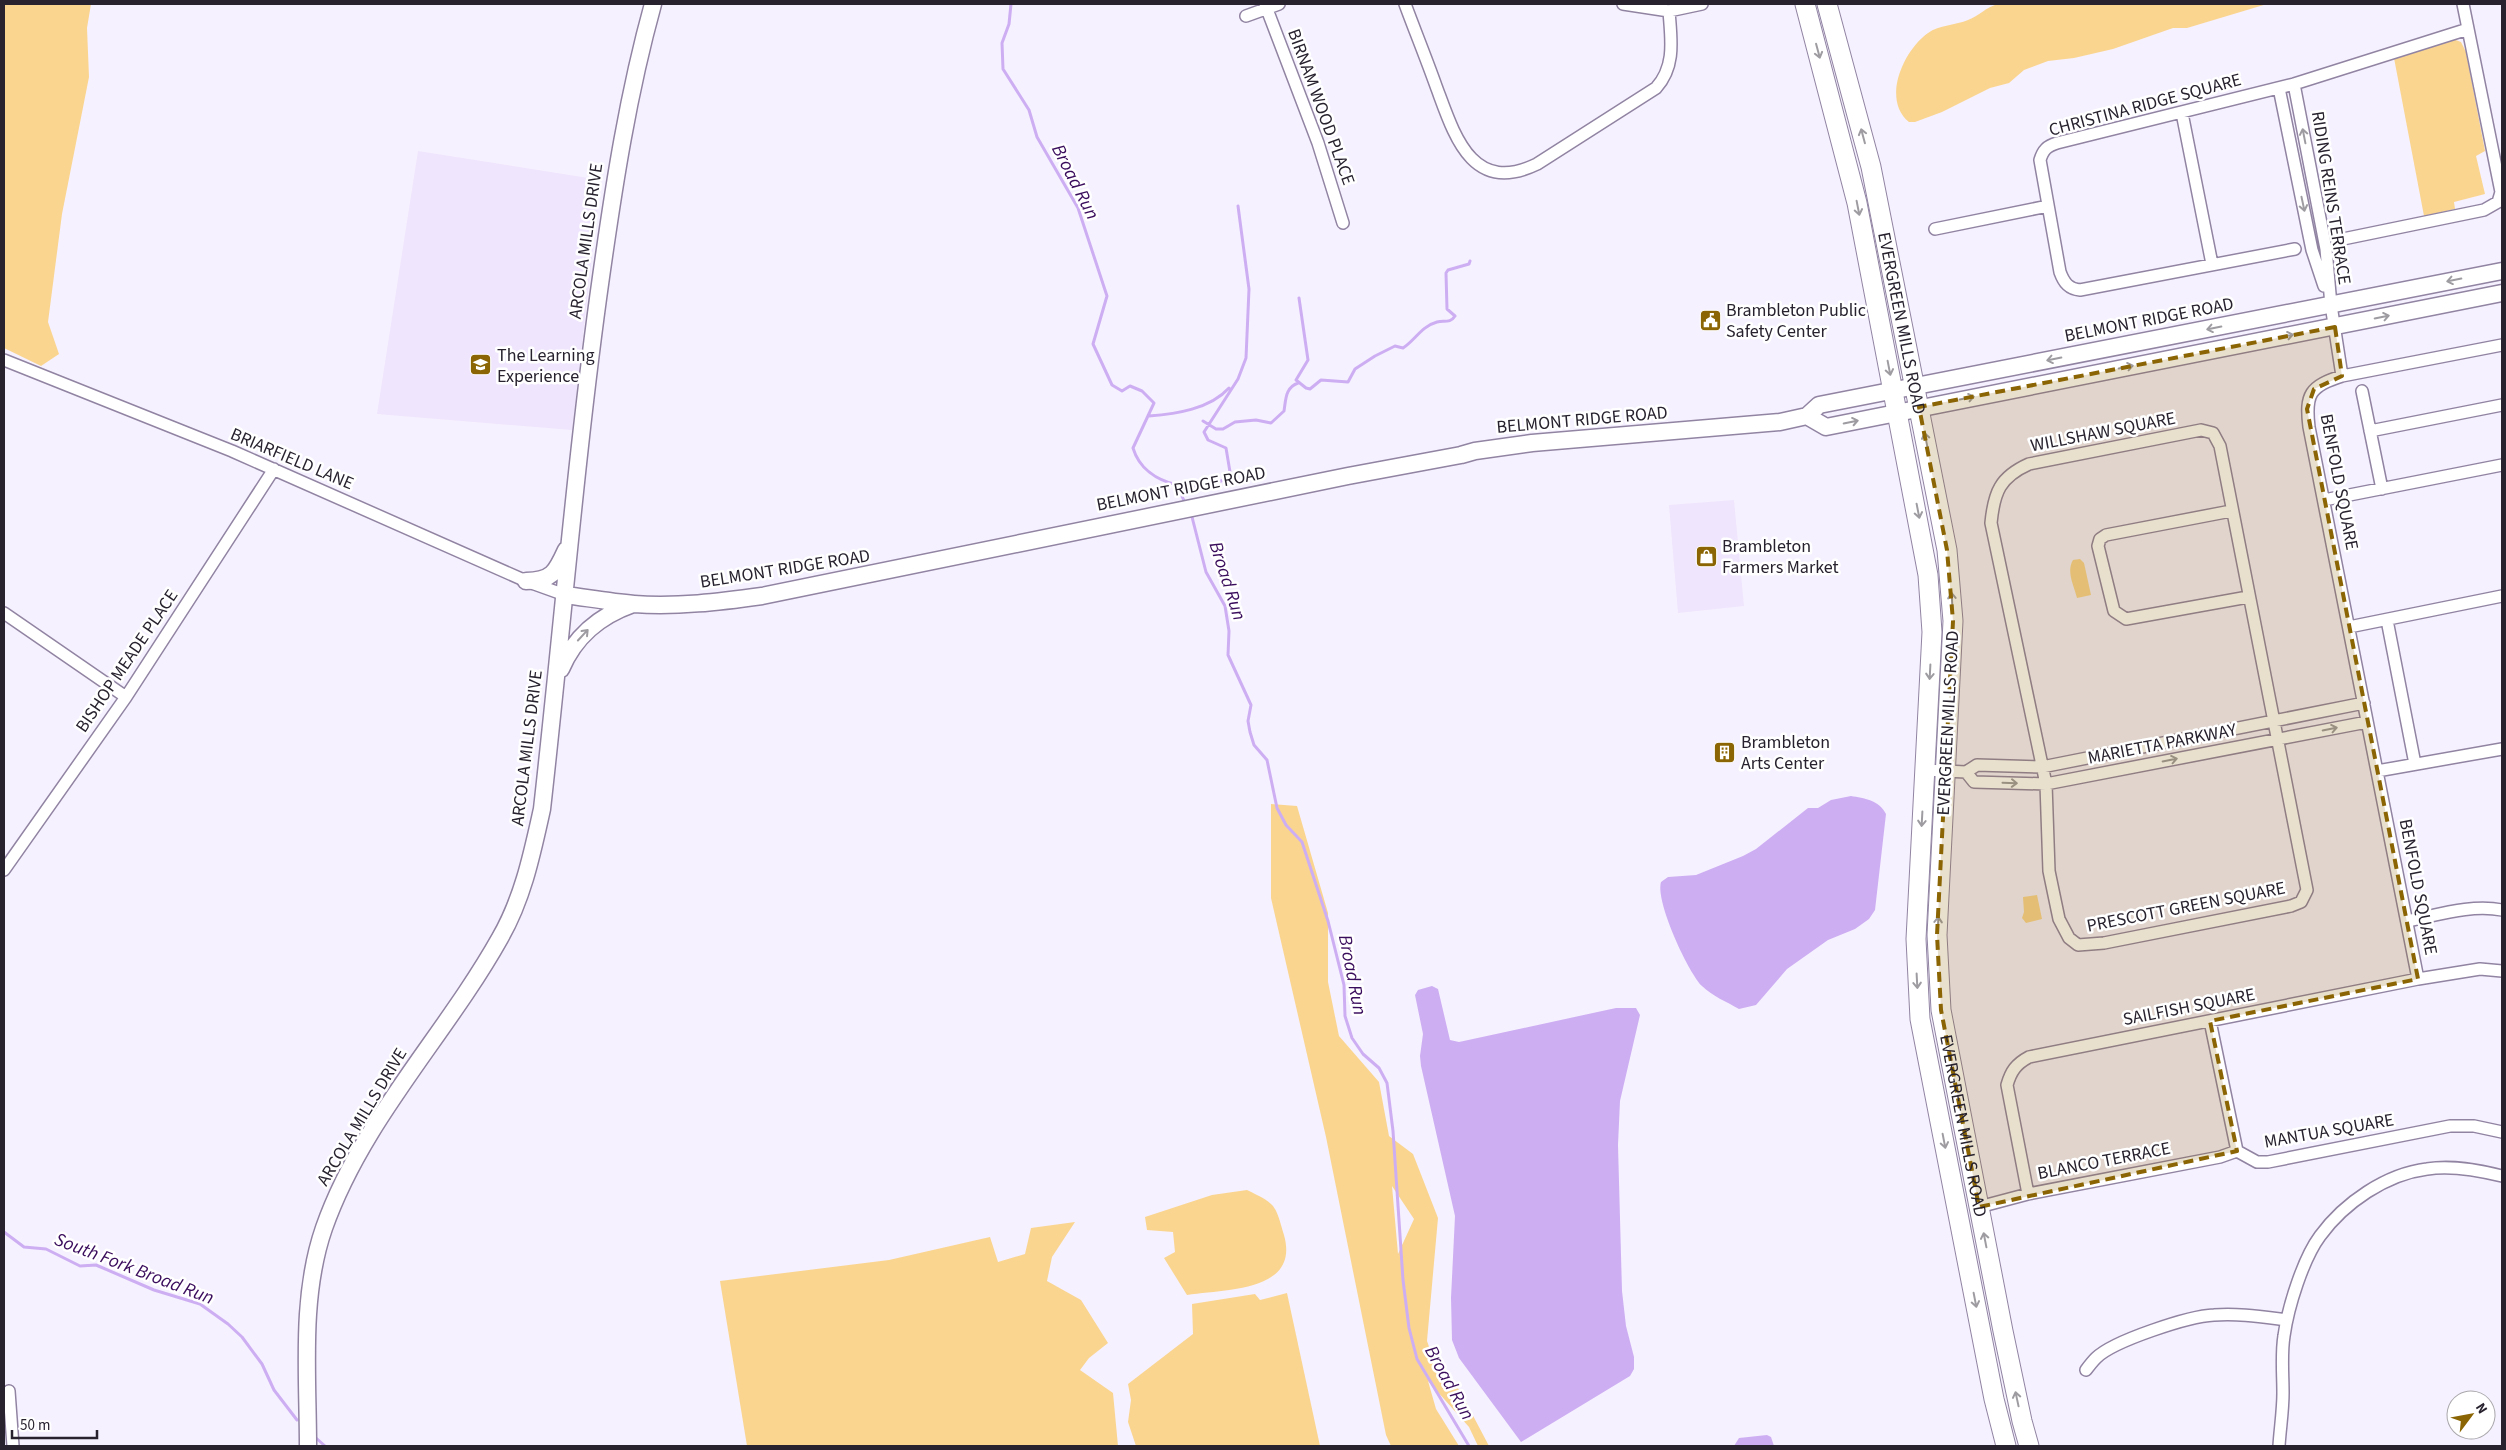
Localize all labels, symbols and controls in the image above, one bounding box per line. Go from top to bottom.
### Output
street label: BIRNAM WOOD PLACE [1281,25,1361,189]
one-way arrow [1813,42,1823,58]
street label: CHRISTINA RIDGE SQUARE [2046,67,2244,143]
street label: RIDING REINS TERRACE [2305,109,2357,287]
one-way arrow [1858,129,1867,145]
one-way arrow [2299,129,2308,145]
water label: Broad Run [1044,140,1106,224]
street label: ARCOLA MILLS DRIVE [563,162,609,320]
one-way arrow [2299,195,2308,211]
one-way arrow [1854,200,1863,216]
street label: EVERGREEN MILLS ROAD [1872,230,1932,416]
one-way arrow [2447,276,2463,285]
street label: BELMONT RIDGE ROAD [2062,291,2236,349]
place label: Brambleton Public Safety Center [1726,298,1866,344]
public building icon: Brambleton Public Safety Center [1698,308,1722,332]
one-way arrow [2374,312,2390,321]
one-way arrow [2206,324,2222,333]
one-way arrow [2278,331,2294,340]
place label: The Learning Experience [497,343,595,389]
school or university icon: The Learning Experience [469,353,493,377]
one-way arrow [2047,355,2063,364]
one-way arrow [1885,359,1895,375]
one-way arrow [2118,362,2134,371]
one-way arrow [1958,392,1974,402]
street label: BELMONT RIDGE ROAD [1495,400,1669,440]
street label: WILLSHAW SQUARE [2028,406,2178,458]
street label: BENFOLD SQUARE [2314,412,2364,552]
one-way arrow [1843,416,1859,426]
street label: BRIARFIELD LANE [226,422,358,496]
one-way arrow [1920,432,1930,448]
street label: BELMONT RIDGE ROAD [1094,460,1268,518]
one-way arrow [1913,502,1923,518]
place label: Brambleton Farmers Market [1722,534,1839,580]
water label: Broad Run [1202,538,1252,624]
street label: BELMONT RIDGE ROAD [698,543,872,595]
shop icon: Brambleton Farmers Market [1694,544,1718,568]
street label: BISHOP MEADE PLACE [70,585,184,737]
one-way arrow [1948,592,1957,608]
one-way arrow [578,628,589,641]
street label: EVERGREEN MILLS ROAD [1931,630,1965,816]
one-way arrow [1925,664,1934,680]
street label: ARCOLA MILLS DRIVE [505,669,549,827]
street label: MARIETTA PARKWAY [2085,717,2239,771]
one-way arrow [2321,724,2337,734]
place label: Brambleton Arts Center [1741,730,1830,776]
building icon: Brambleton Arts Center [1713,740,1737,764]
one-way arrow [2162,755,2178,765]
one-way arrow [2002,778,2018,788]
one-way arrow [1917,810,1926,826]
street label: BENFOLD SQUARE [2393,817,2443,957]
street label: PRESCOTT GREEN SQUARE [2085,875,2287,939]
one-way arrow [1933,916,1942,932]
water label: Broad Run [1331,932,1373,1018]
one-way arrow [1912,973,1921,989]
street label: SAILFISH SQUARE [2121,982,2257,1032]
street label: EVERGREEN MILLS ROAD [1934,1032,1993,1219]
street label: ARCOLA MILLS DRIVE [311,1043,413,1191]
street label: MANTUA SQUARE [2262,1107,2396,1155]
one-way arrow [1940,1133,1949,1149]
street label: BLANCO TERRACE [2035,1136,2173,1186]
water label: South Fork Broad Run [50,1226,218,1312]
one-way arrow [1980,1232,1989,1248]
one-way arrow [1971,1292,1981,1308]
water label: Broad Run [1417,1341,1481,1425]
north arrow [2446,1390,2496,1440]
one-way arrow [2012,1392,2021,1408]
text: N [2470,1399,2492,1418]
scale bar [12,1408,98,1440]
text: 50 m [20,1415,50,1436]

